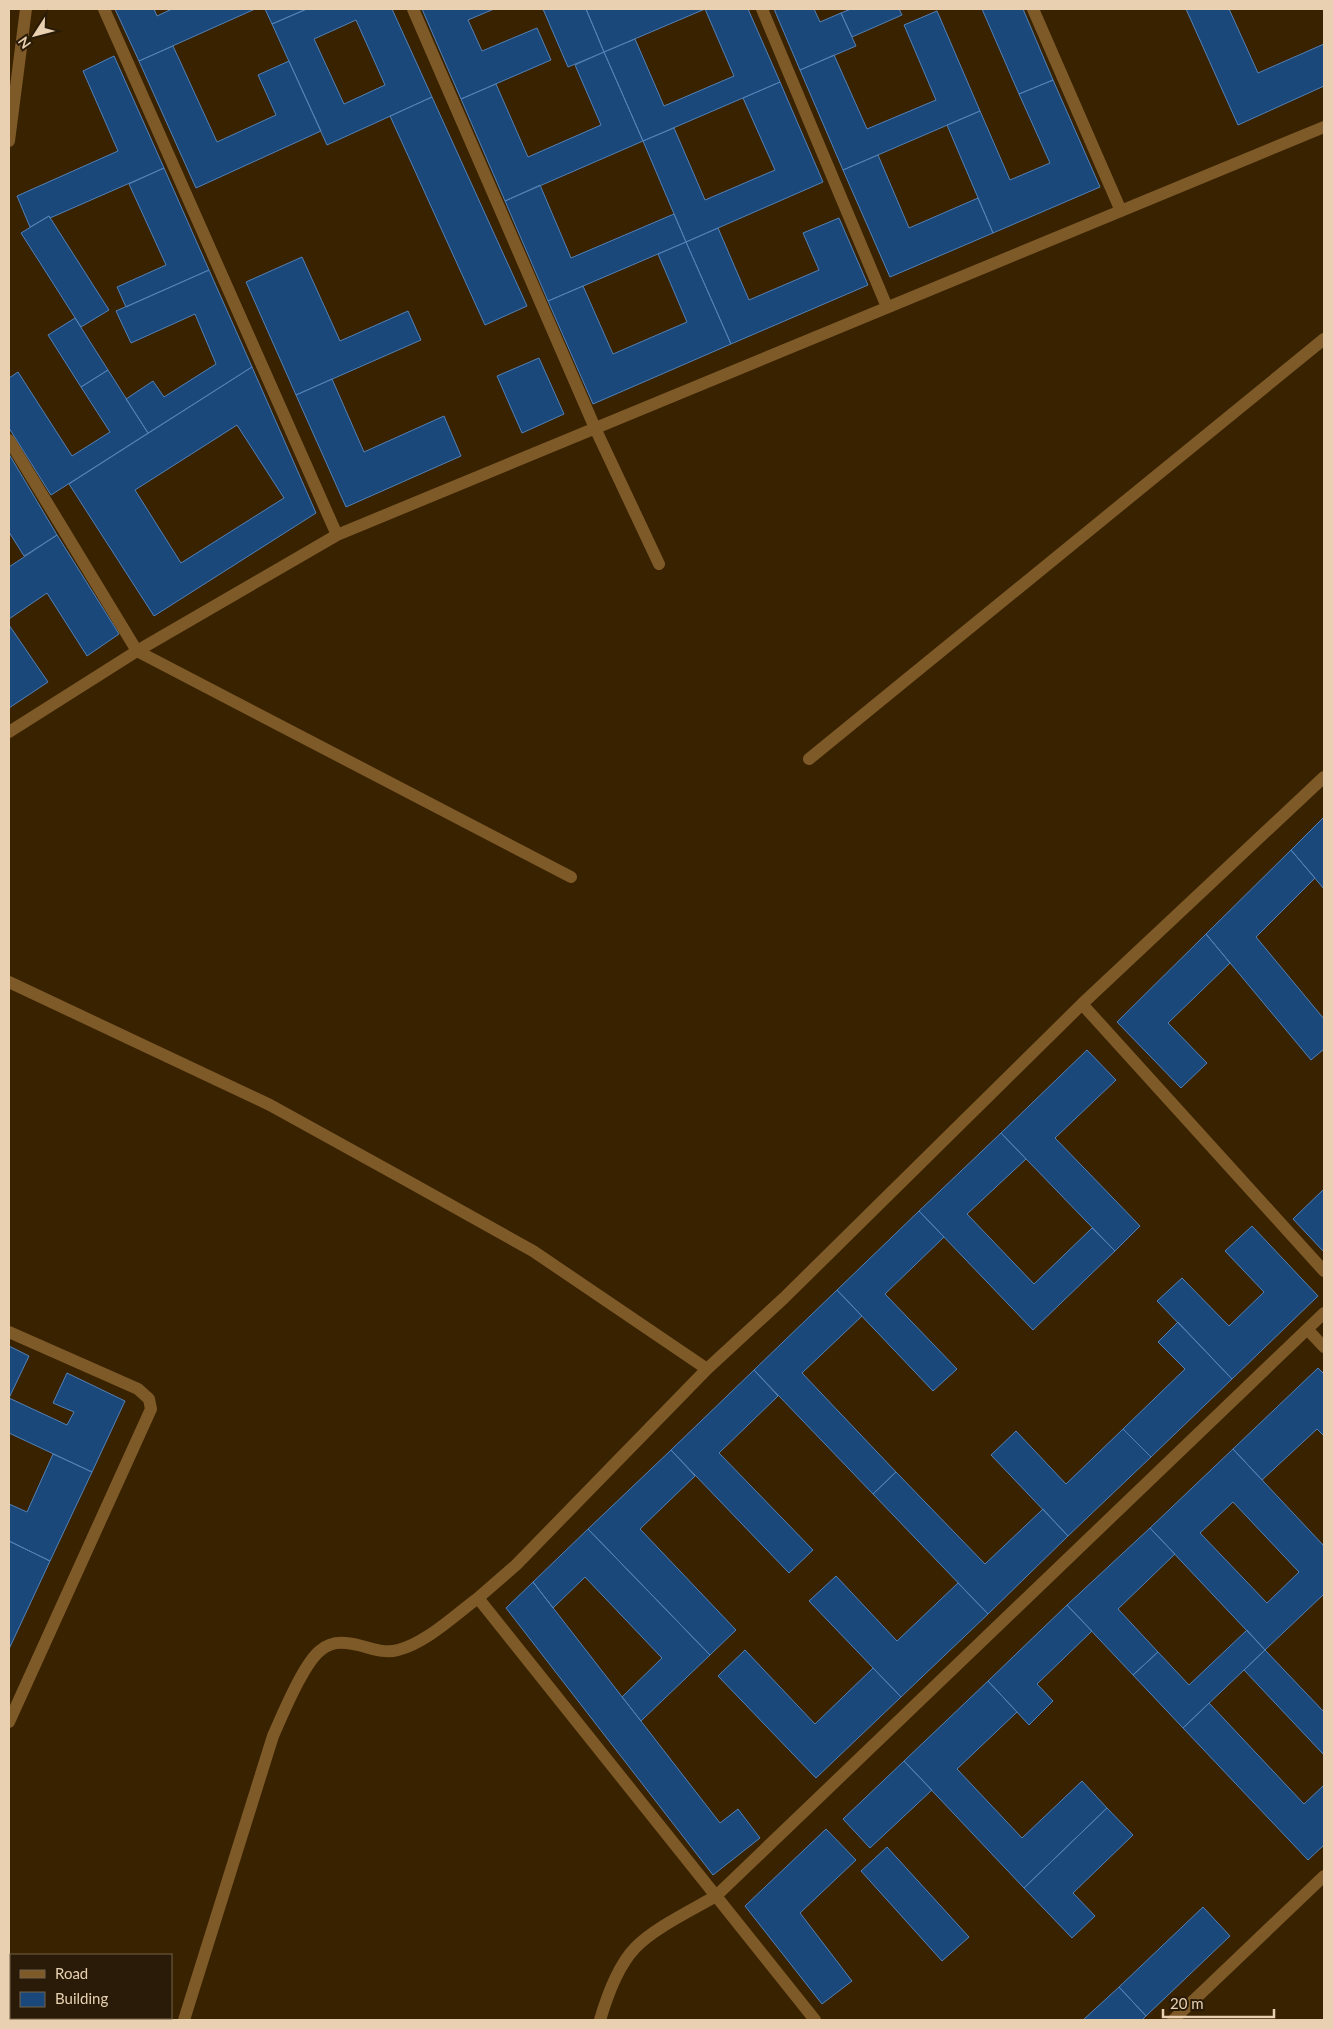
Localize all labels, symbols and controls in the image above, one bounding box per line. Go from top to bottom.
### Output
north arrow [10,10,60,60]
text: N [14,34,34,52]
legend [10,1954,172,2019]
text: Road [55,1964,88,1982]
scale bar [1163,1986,1274,2018]
text: Building [55,1989,108,2007]
text: 20 m [1170,1994,1204,2012]

